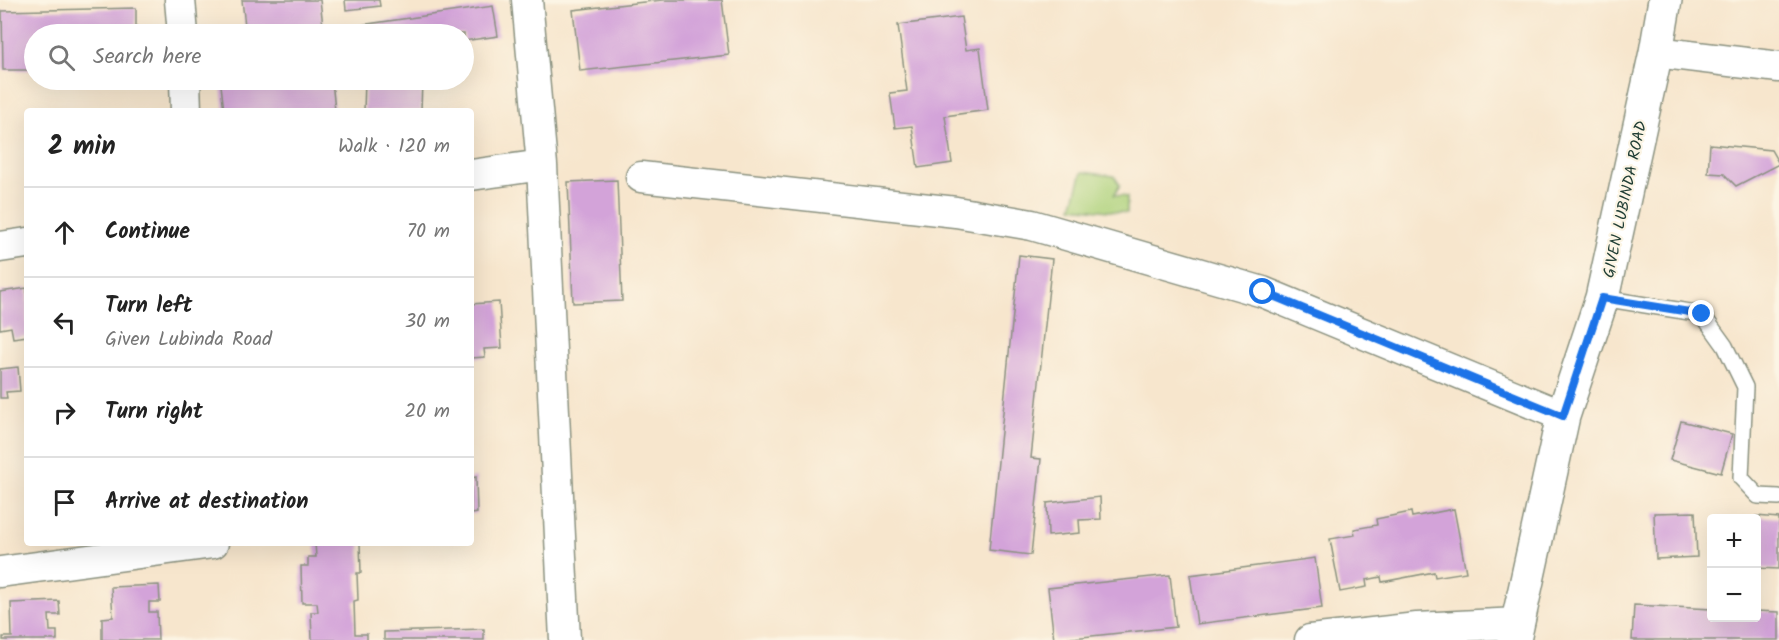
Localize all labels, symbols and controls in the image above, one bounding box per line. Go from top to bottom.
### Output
search box [24,24,474,90]
text: Search here [93,40,201,75]
icon: search [45,41,78,74]
street label: GIVEN LUBINDA ROAD [1597,119,1654,280]
text: 2 min [48,126,116,168]
text: Walk · 120 m [338,131,450,163]
text: Continue [105,215,190,250]
icon: ahead [48,216,81,249]
text: 70 m [407,216,450,248]
route start [1249,278,1275,304]
text: Turn left [105,289,192,324]
route end [1688,300,1714,326]
icon: left [48,306,81,339]
text: 30 m [405,306,450,338]
text: Given Lubinda Road [105,324,272,356]
text: Turn right [105,395,203,430]
icon: right [48,396,81,429]
text: 20 m [404,396,450,428]
text: Arrive at destination [105,485,308,520]
icon: arrive [48,486,81,519]
map controls [1707,514,1761,622]
button: + [1707,514,1761,568]
button: − [1707,568,1761,622]

